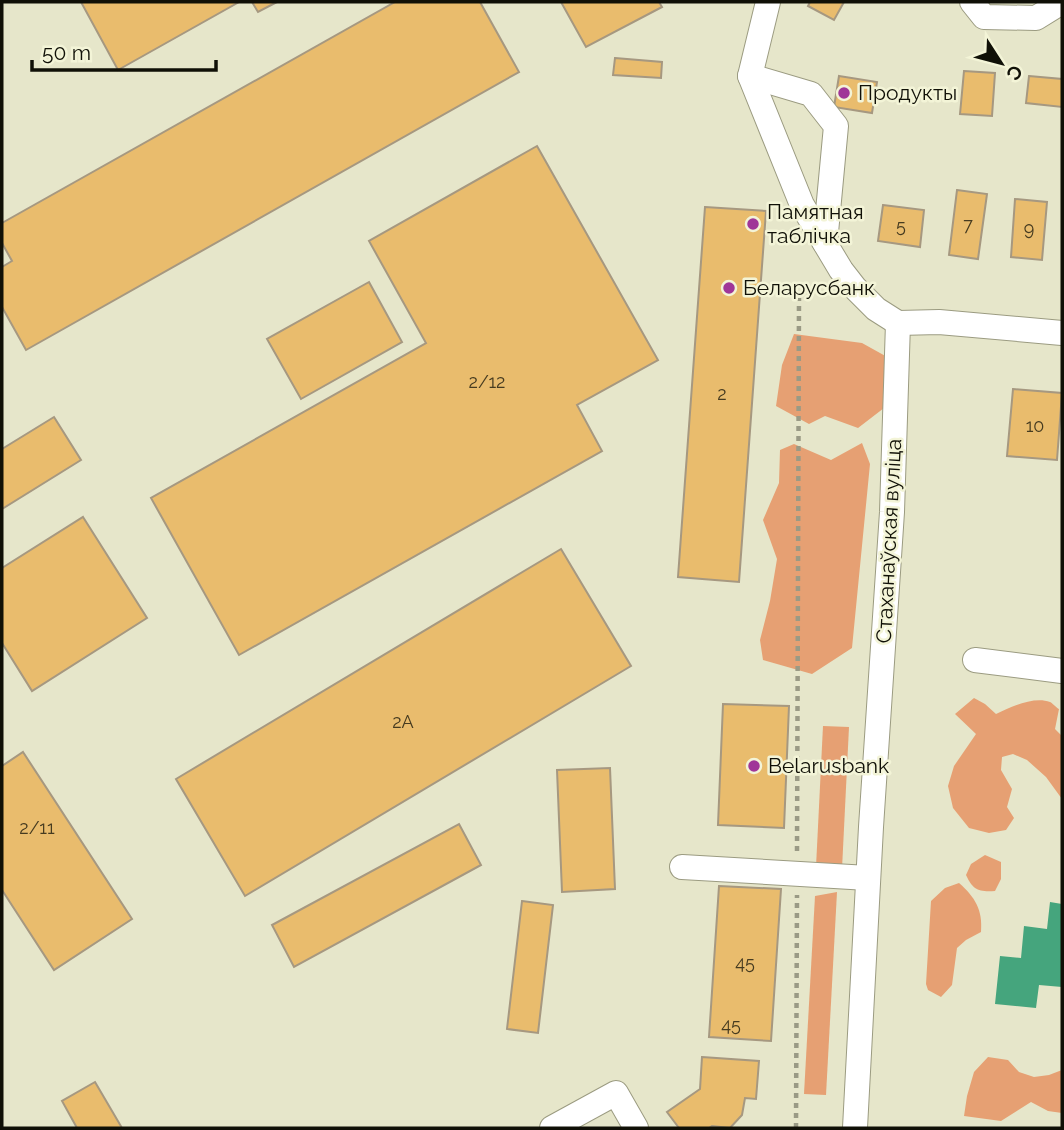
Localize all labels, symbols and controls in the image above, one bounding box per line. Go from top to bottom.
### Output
scale bar [32,28,215,72]
north arrow [966,28,1036,98]
text: 50 m [42,40,91,65]
text: С [1002,61,1027,85]
place label: Продукты [858,80,957,105]
marker: Продукты [836,85,852,101]
place label: Памятная таблічка [767,199,864,248]
house number: 7 [963,214,973,235]
house number: 5 [896,215,906,236]
marker: Памятная таблічка [745,216,761,232]
house number: 9 [1024,218,1034,239]
place label: Беларусбанк [743,275,875,300]
marker: Беларусбанк [721,280,737,296]
house number: 2/12 [469,371,505,392]
house number: 2 [717,383,727,404]
house number: 10 [1026,415,1044,436]
street label: Стаханаўская вуліца [871,438,906,644]
house number: 2А [392,711,414,732]
place label: Belarusbank [768,753,889,778]
marker: Belarusbank [746,758,762,774]
house number: 2/11 [19,817,55,838]
house number: 45 [735,952,755,973]
house number: 45 [721,1014,741,1035]

